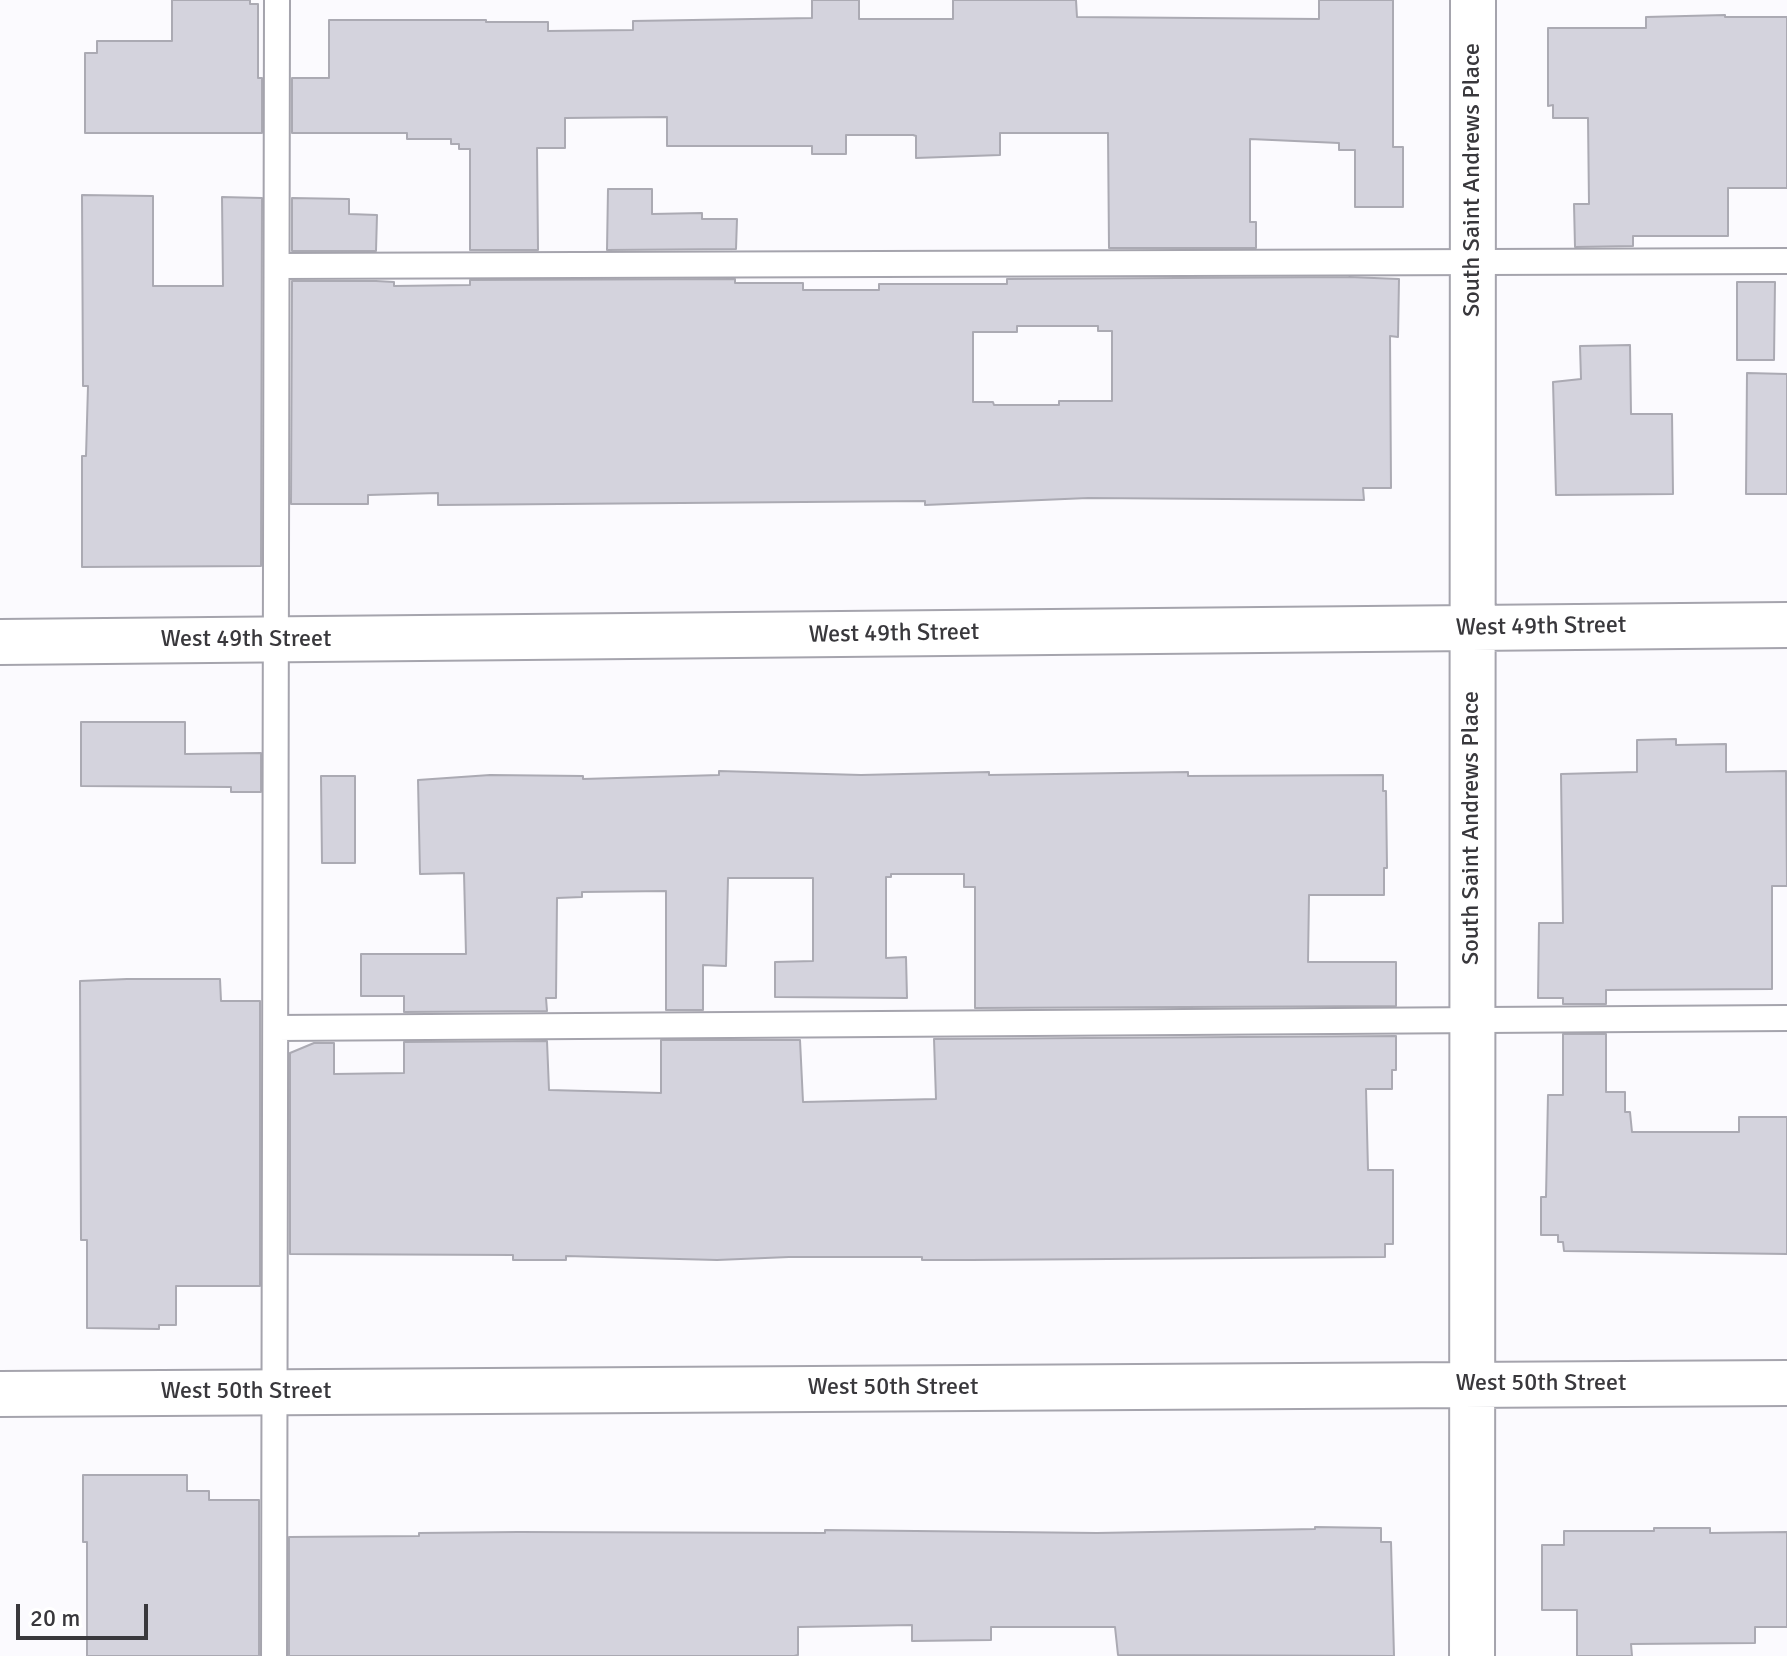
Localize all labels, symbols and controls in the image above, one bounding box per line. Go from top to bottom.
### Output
street label: South Saint Andrews Place [1459,43,1487,317]
street label: West 49th Street [1455,611,1627,643]
street label: West 49th Street [808,618,980,650]
street label: West 49th Street [161,626,331,654]
street label: South Saint Andrews Place [1458,691,1486,965]
street label: West 50th Street [1456,1370,1626,1398]
street label: West 50th Street [808,1374,978,1402]
street label: West 50th Street [161,1378,331,1406]
scale bar [20,1588,152,1638]
text: 20 m [30,1603,80,1633]

